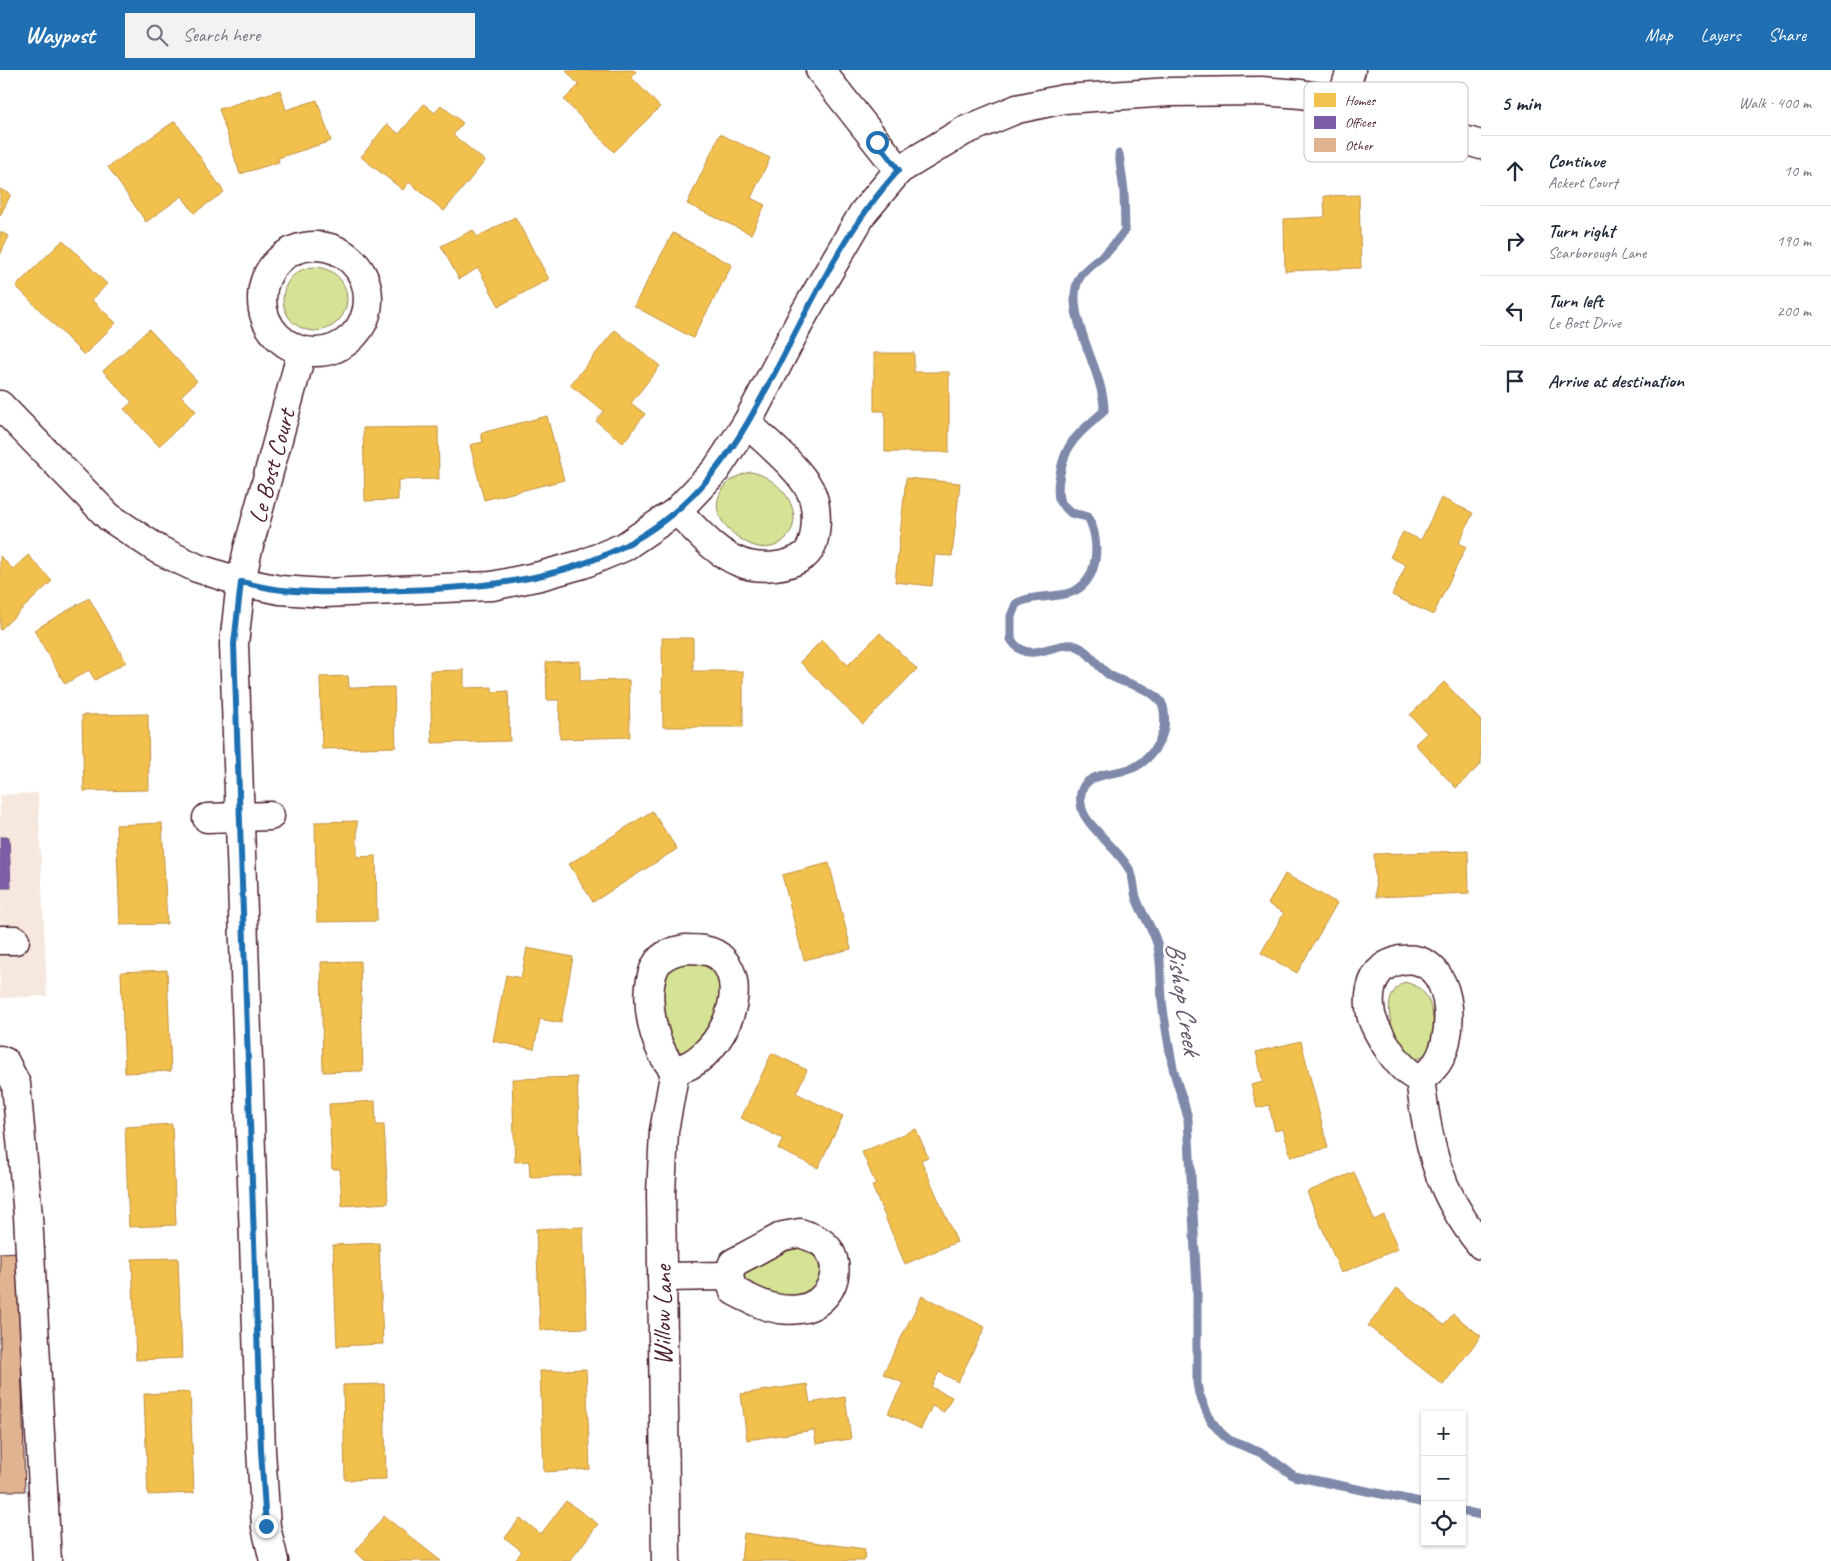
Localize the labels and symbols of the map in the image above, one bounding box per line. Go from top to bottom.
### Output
legend [1304,82,1468,162]
text: Homes [1345,92,1376,109]
text: Offices [1345,114,1377,131]
route start [866,131,889,154]
text: Other [1345,137,1374,154]
street label: Le Bost Court [241,403,303,527]
water label: Bishop Creek [1158,940,1209,1061]
street label: Willow Lane [647,1263,679,1365]
route end [255,1515,278,1538]

